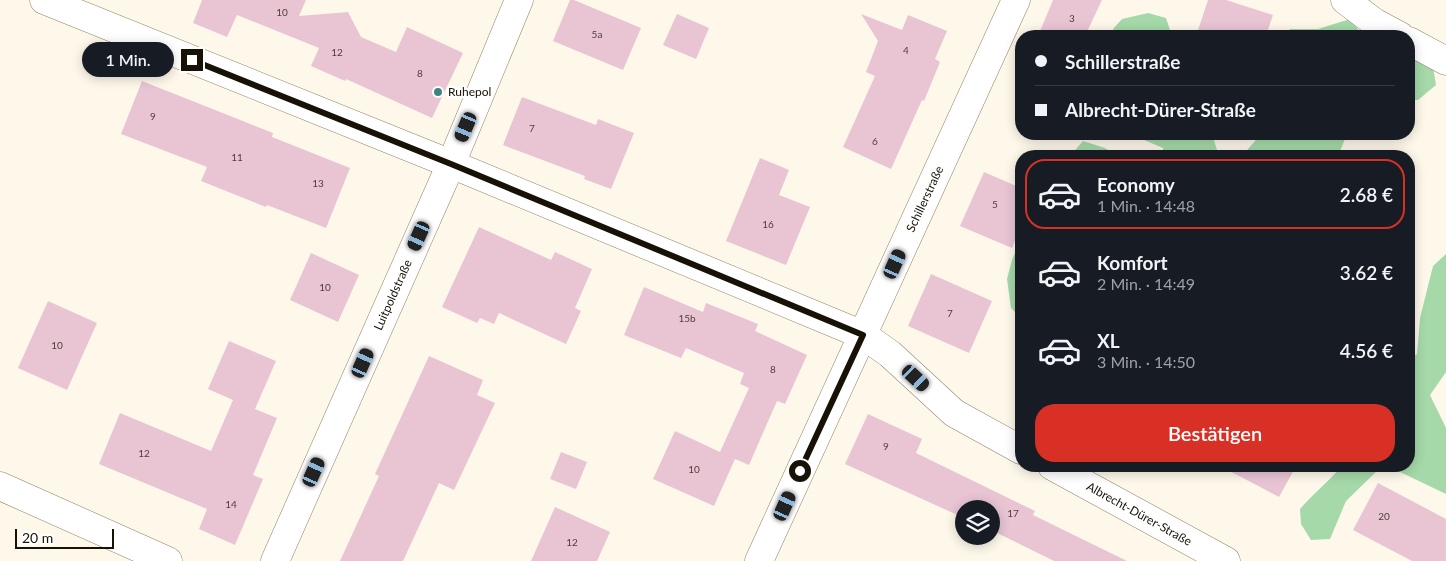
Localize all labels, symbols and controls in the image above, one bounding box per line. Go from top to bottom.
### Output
house number: 10 [276,6,288,18]
house number: 3 [1069,12,1075,24]
house number: 5a [592,28,602,40]
callout: 1 Min. [82,42,174,78]
house number: 4 [903,44,909,56]
house number: 12 [331,46,343,58]
route end [181,49,203,71]
text: 1 Min. [106,50,150,69]
text: Schillerstraße [1065,50,1180,73]
house number: 8 [417,67,423,79]
place label: Ruhepol [448,84,491,99]
marker: Ruhepol [432,86,444,98]
text: Albrecht-Dürer-Straße [1065,98,1256,121]
house number: 9 [150,110,156,122]
car [453,110,478,144]
house number: 7 [529,122,535,134]
house number: 6 [872,135,878,147]
house number: 11 [231,151,243,163]
street label: Schillerstraße [903,163,946,234]
icon: car [1037,172,1082,217]
text: Economy [1097,173,1175,196]
house number: 13 [312,177,324,189]
text: 2.68 € [1340,183,1393,206]
text: 1 Min. · 14:48 [1097,196,1195,215]
house number: 5 [992,198,998,210]
house number: 16 [762,218,774,230]
car [406,219,431,253]
car [882,247,907,281]
icon: car [1037,250,1082,295]
text: Komfort [1097,251,1168,274]
street label: Luitpoldstraße [370,257,415,332]
text: 3.62 € [1340,261,1393,284]
text: 2 Min. · 14:49 [1097,274,1195,293]
house number: 10 [319,281,331,293]
house number: 7 [947,307,953,319]
house number: 15b [678,312,696,324]
icon: car [1037,328,1082,373]
text: XL [1097,329,1120,352]
house number: 10 [51,339,63,351]
text: 4.56 € [1340,339,1393,362]
car [350,346,375,380]
text: 3 Min. · 14:50 [1097,352,1195,371]
car [899,362,932,394]
house number: 8 [770,363,776,375]
button: Bestätigen [1035,404,1395,462]
house number: 9 [883,440,889,452]
house number: 12 [138,447,150,459]
car [301,455,326,489]
route start [789,460,811,482]
house number: 10 [688,463,700,475]
street label: Albrecht-Dürer-Straße [1084,478,1195,549]
car [772,489,797,523]
house number: 14 [225,498,237,510]
map controls [955,500,1000,545]
button: layers [955,500,1000,545]
house number: 17 [1007,507,1019,519]
house number: 20 [1378,510,1390,522]
scale bar [15,526,114,549]
text: 20 m [22,529,53,546]
house number: 12 [566,536,578,548]

